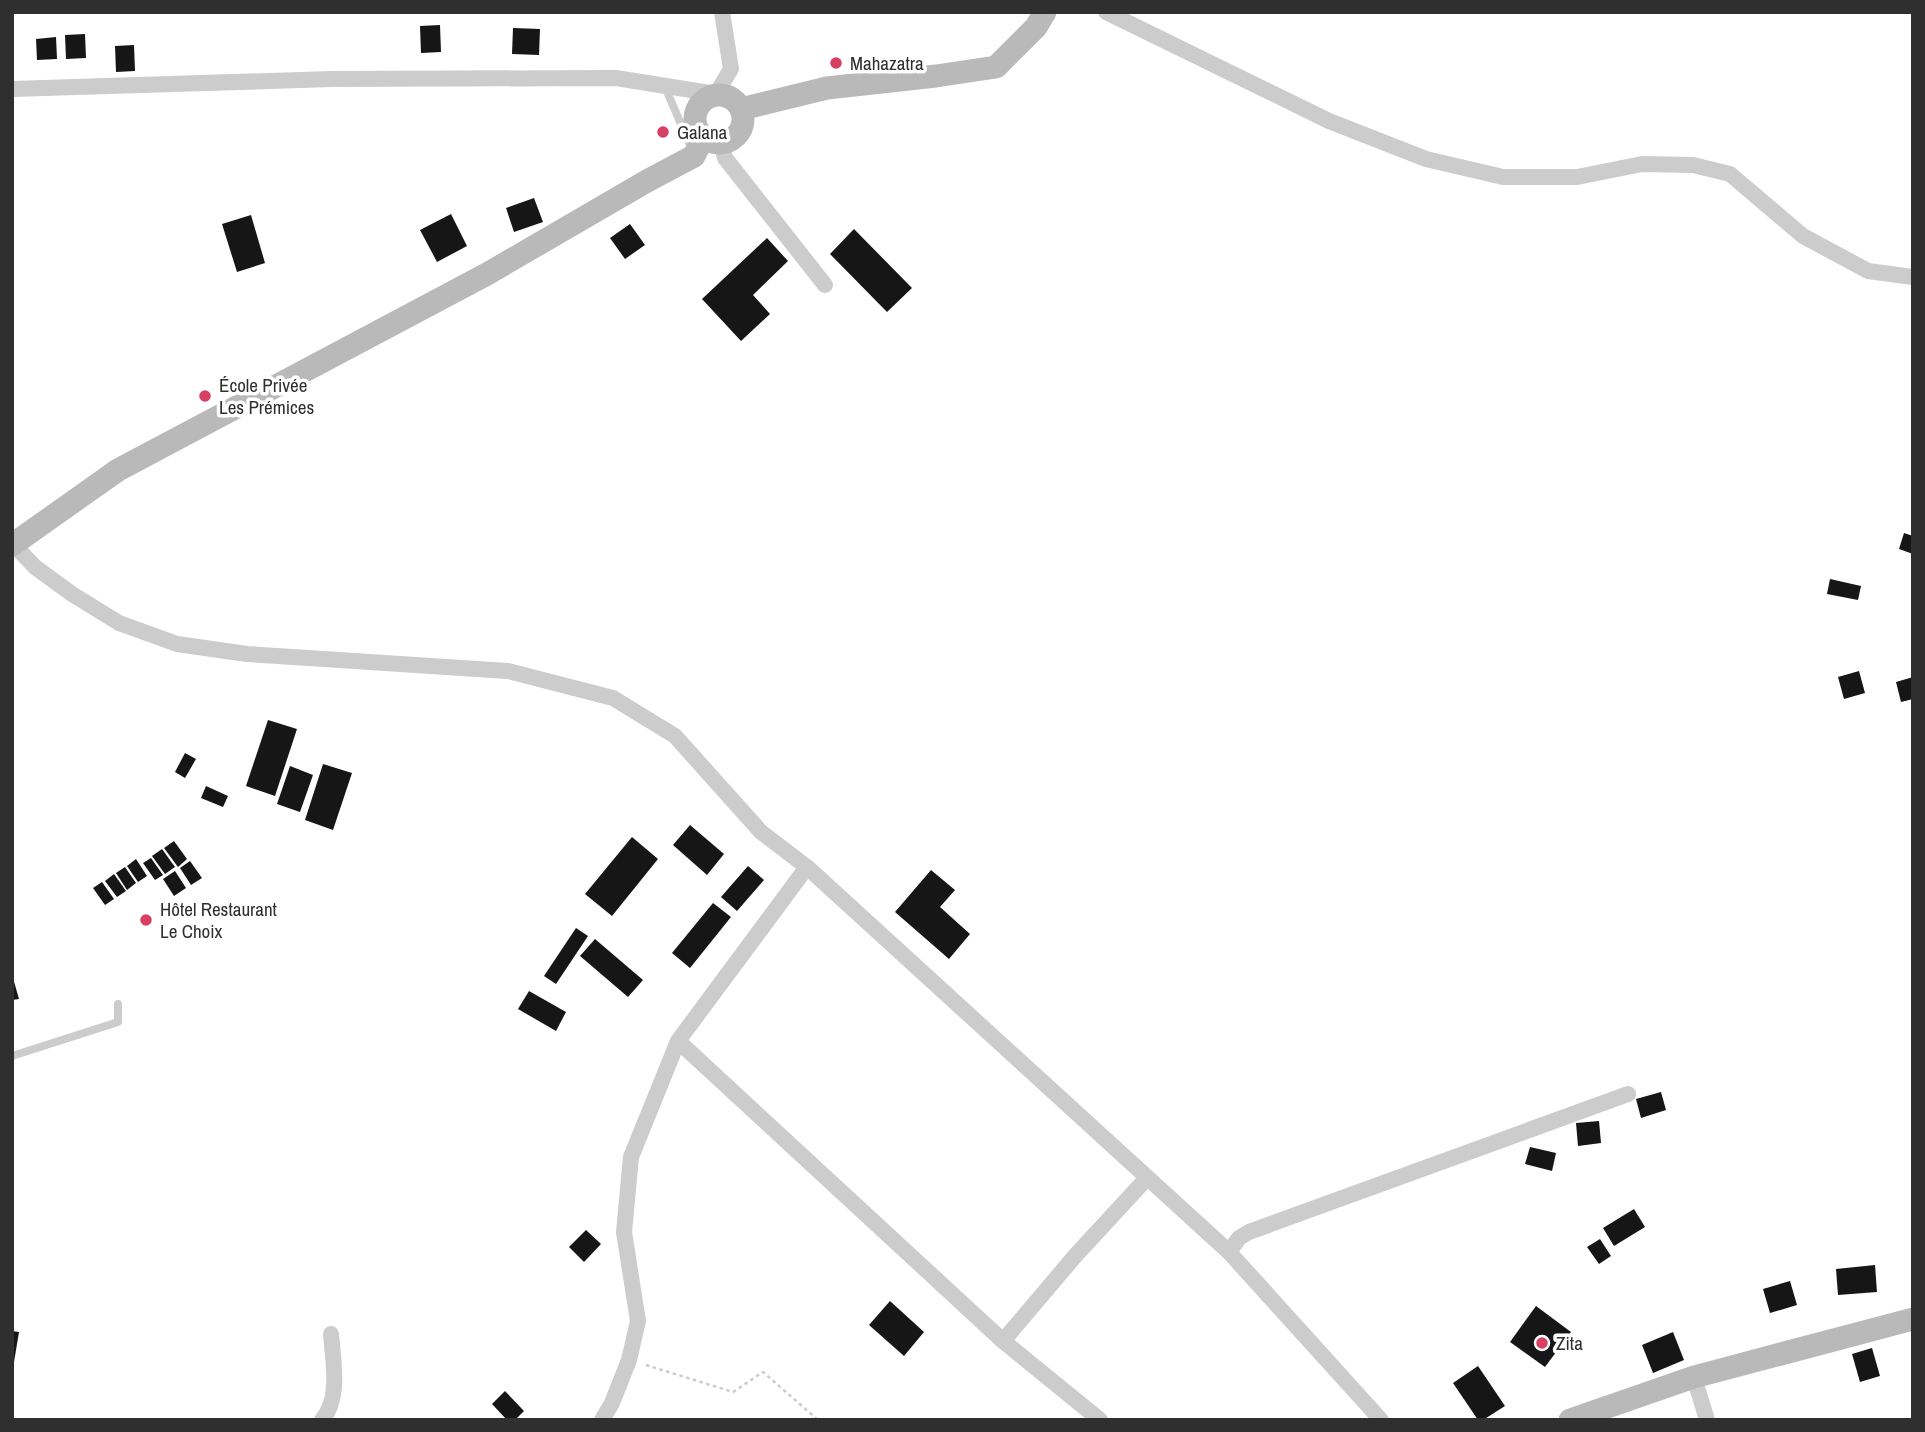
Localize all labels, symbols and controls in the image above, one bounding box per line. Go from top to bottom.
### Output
place label: Mahazatra [850,50,924,76]
marker: Mahazatra [828,55,844,71]
place label: Galana [677,119,728,145]
marker: Galana [655,124,671,140]
place label: École Privée Les Prémices [219,372,314,420]
marker: École Privée Les Prémices [197,388,213,404]
place label: Hôtel Restaurant Le Choix [160,896,278,944]
marker: Hôtel Restaurant Le Choix [138,912,154,928]
place label: Zita [1556,1330,1583,1356]
marker: Zita [1534,1335,1550,1351]

